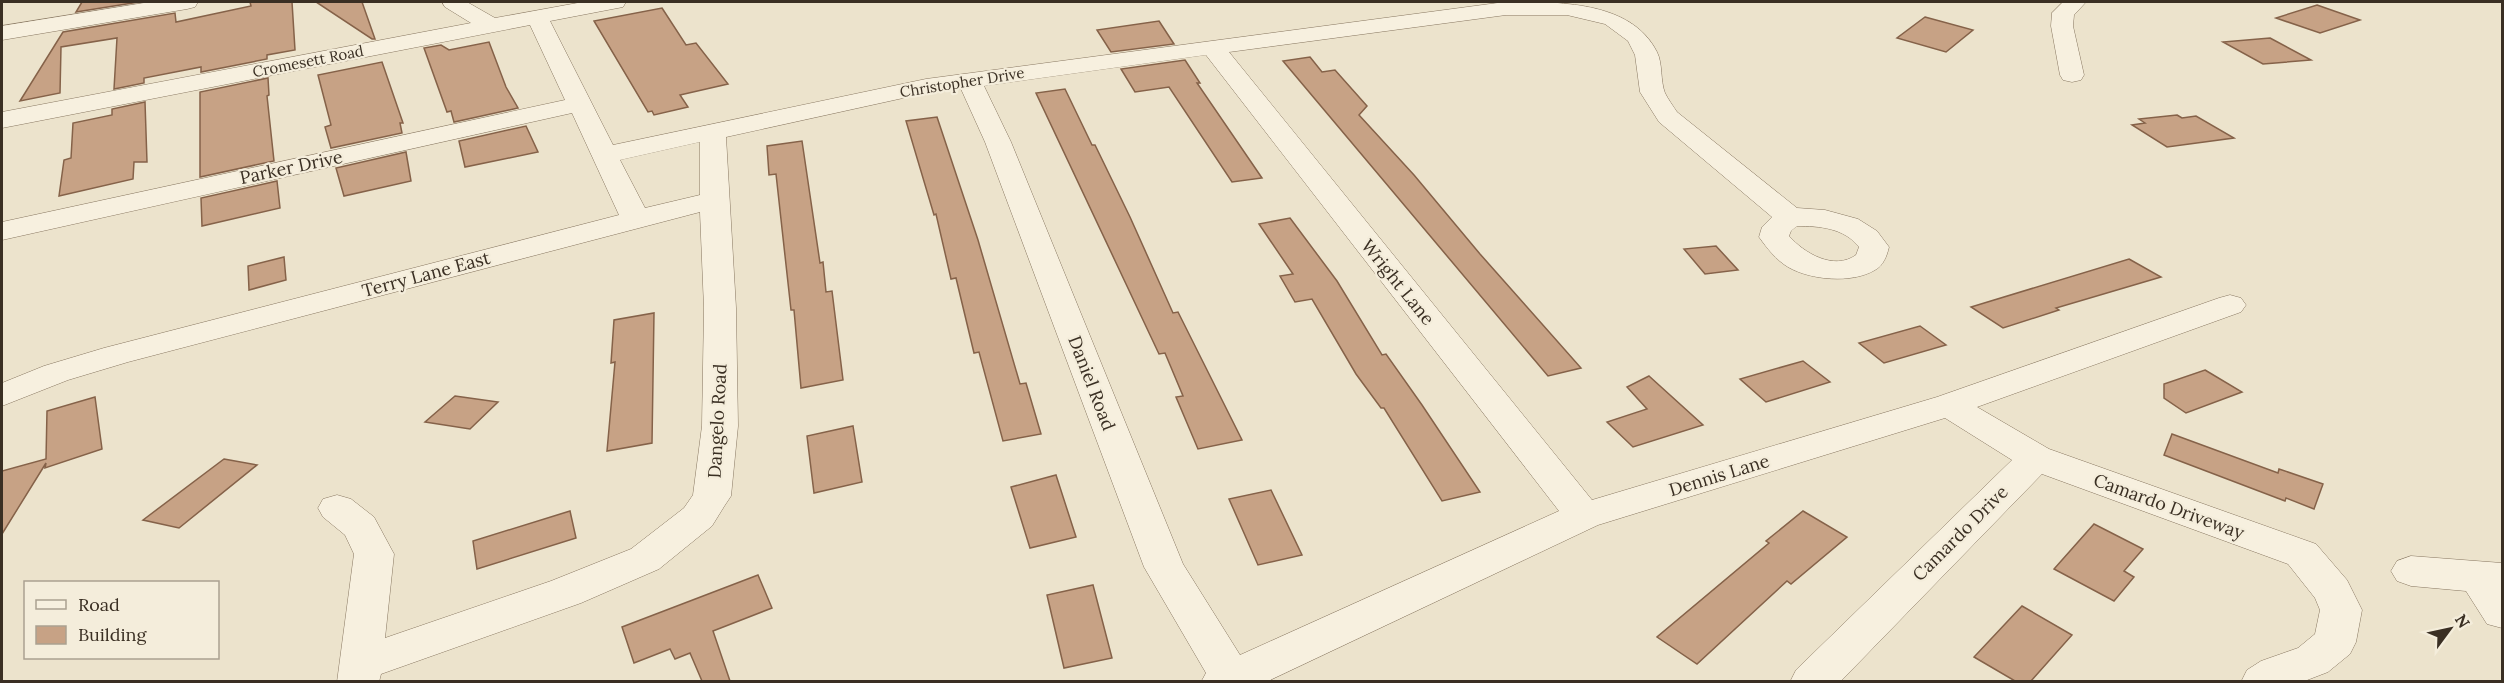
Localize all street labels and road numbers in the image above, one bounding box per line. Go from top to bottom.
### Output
street label: Cromesett Road [251,41,365,81]
street label: Christopher Drive [898,63,1026,101]
street label: Parker Drive [237,145,345,189]
street label: Wright Lane [1356,234,1440,330]
street label: Terry Lane East [359,246,493,302]
street label: Daniel Road [1063,332,1121,434]
street label: Dangelo Road [703,363,732,479]
street label: Dennis Lane [1666,449,1772,501]
street label: Camardo Driveway [2090,468,2248,544]
street label: Camardo Drive [1907,480,2013,586]

